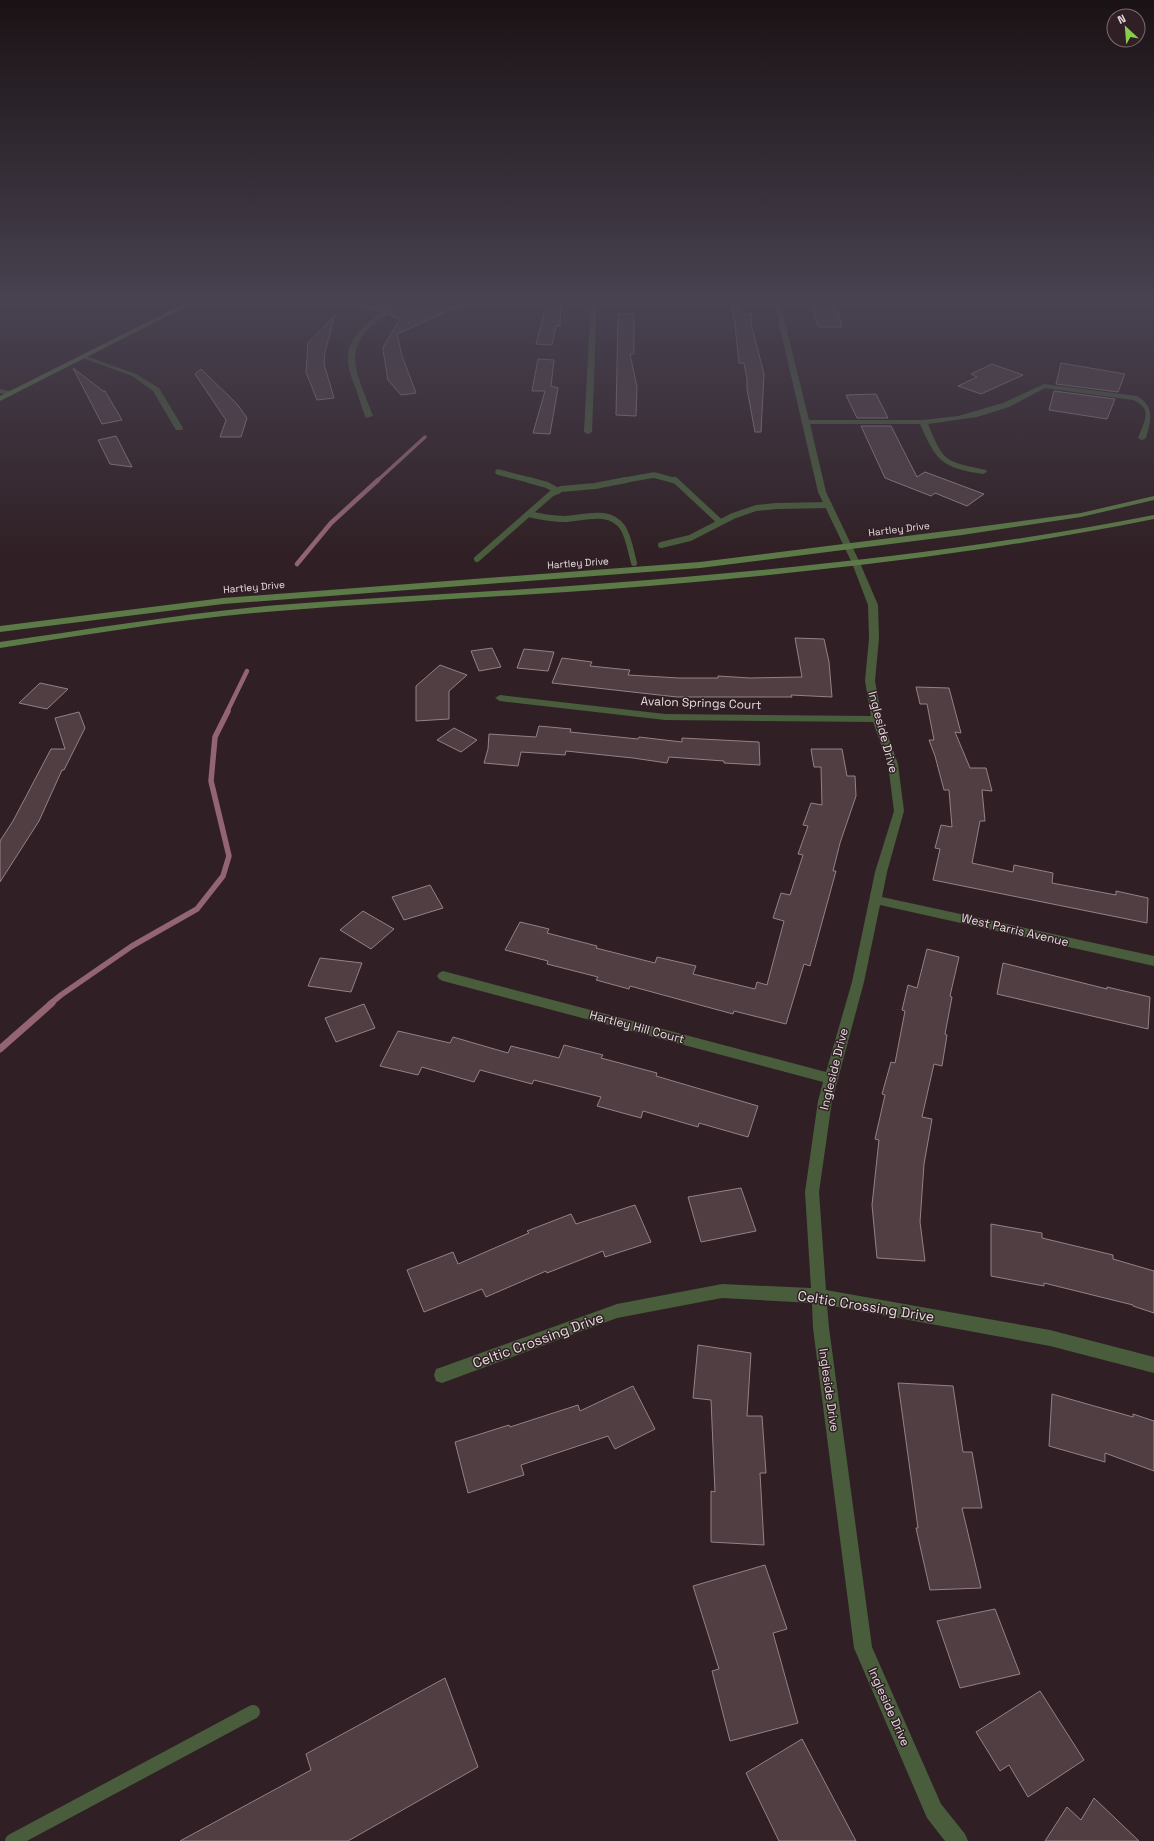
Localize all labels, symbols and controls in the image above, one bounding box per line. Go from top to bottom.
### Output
north arrow [1106,8,1146,48]
text: N [1115,11,1128,27]
street label: Hartley Drive [868,519,930,539]
street label: Hartley Drive [547,554,609,572]
street label: Hartley Drive [223,578,285,596]
street label: Ingleside Drive [864,689,902,775]
street label: Avalon Springs Court [640,693,762,713]
street label: West Parris Avenue [960,910,1070,950]
street label: Hartley Hill Court [588,1007,686,1047]
street label: Ingleside Drive [816,1026,852,1112]
street label: Celtic Crossing Drive [796,1286,936,1326]
street label: Celtic Crossing Drive [470,1308,606,1372]
street label: Ingleside Drive [815,1347,843,1433]
street label: Ingleside Drive [865,1665,913,1749]

